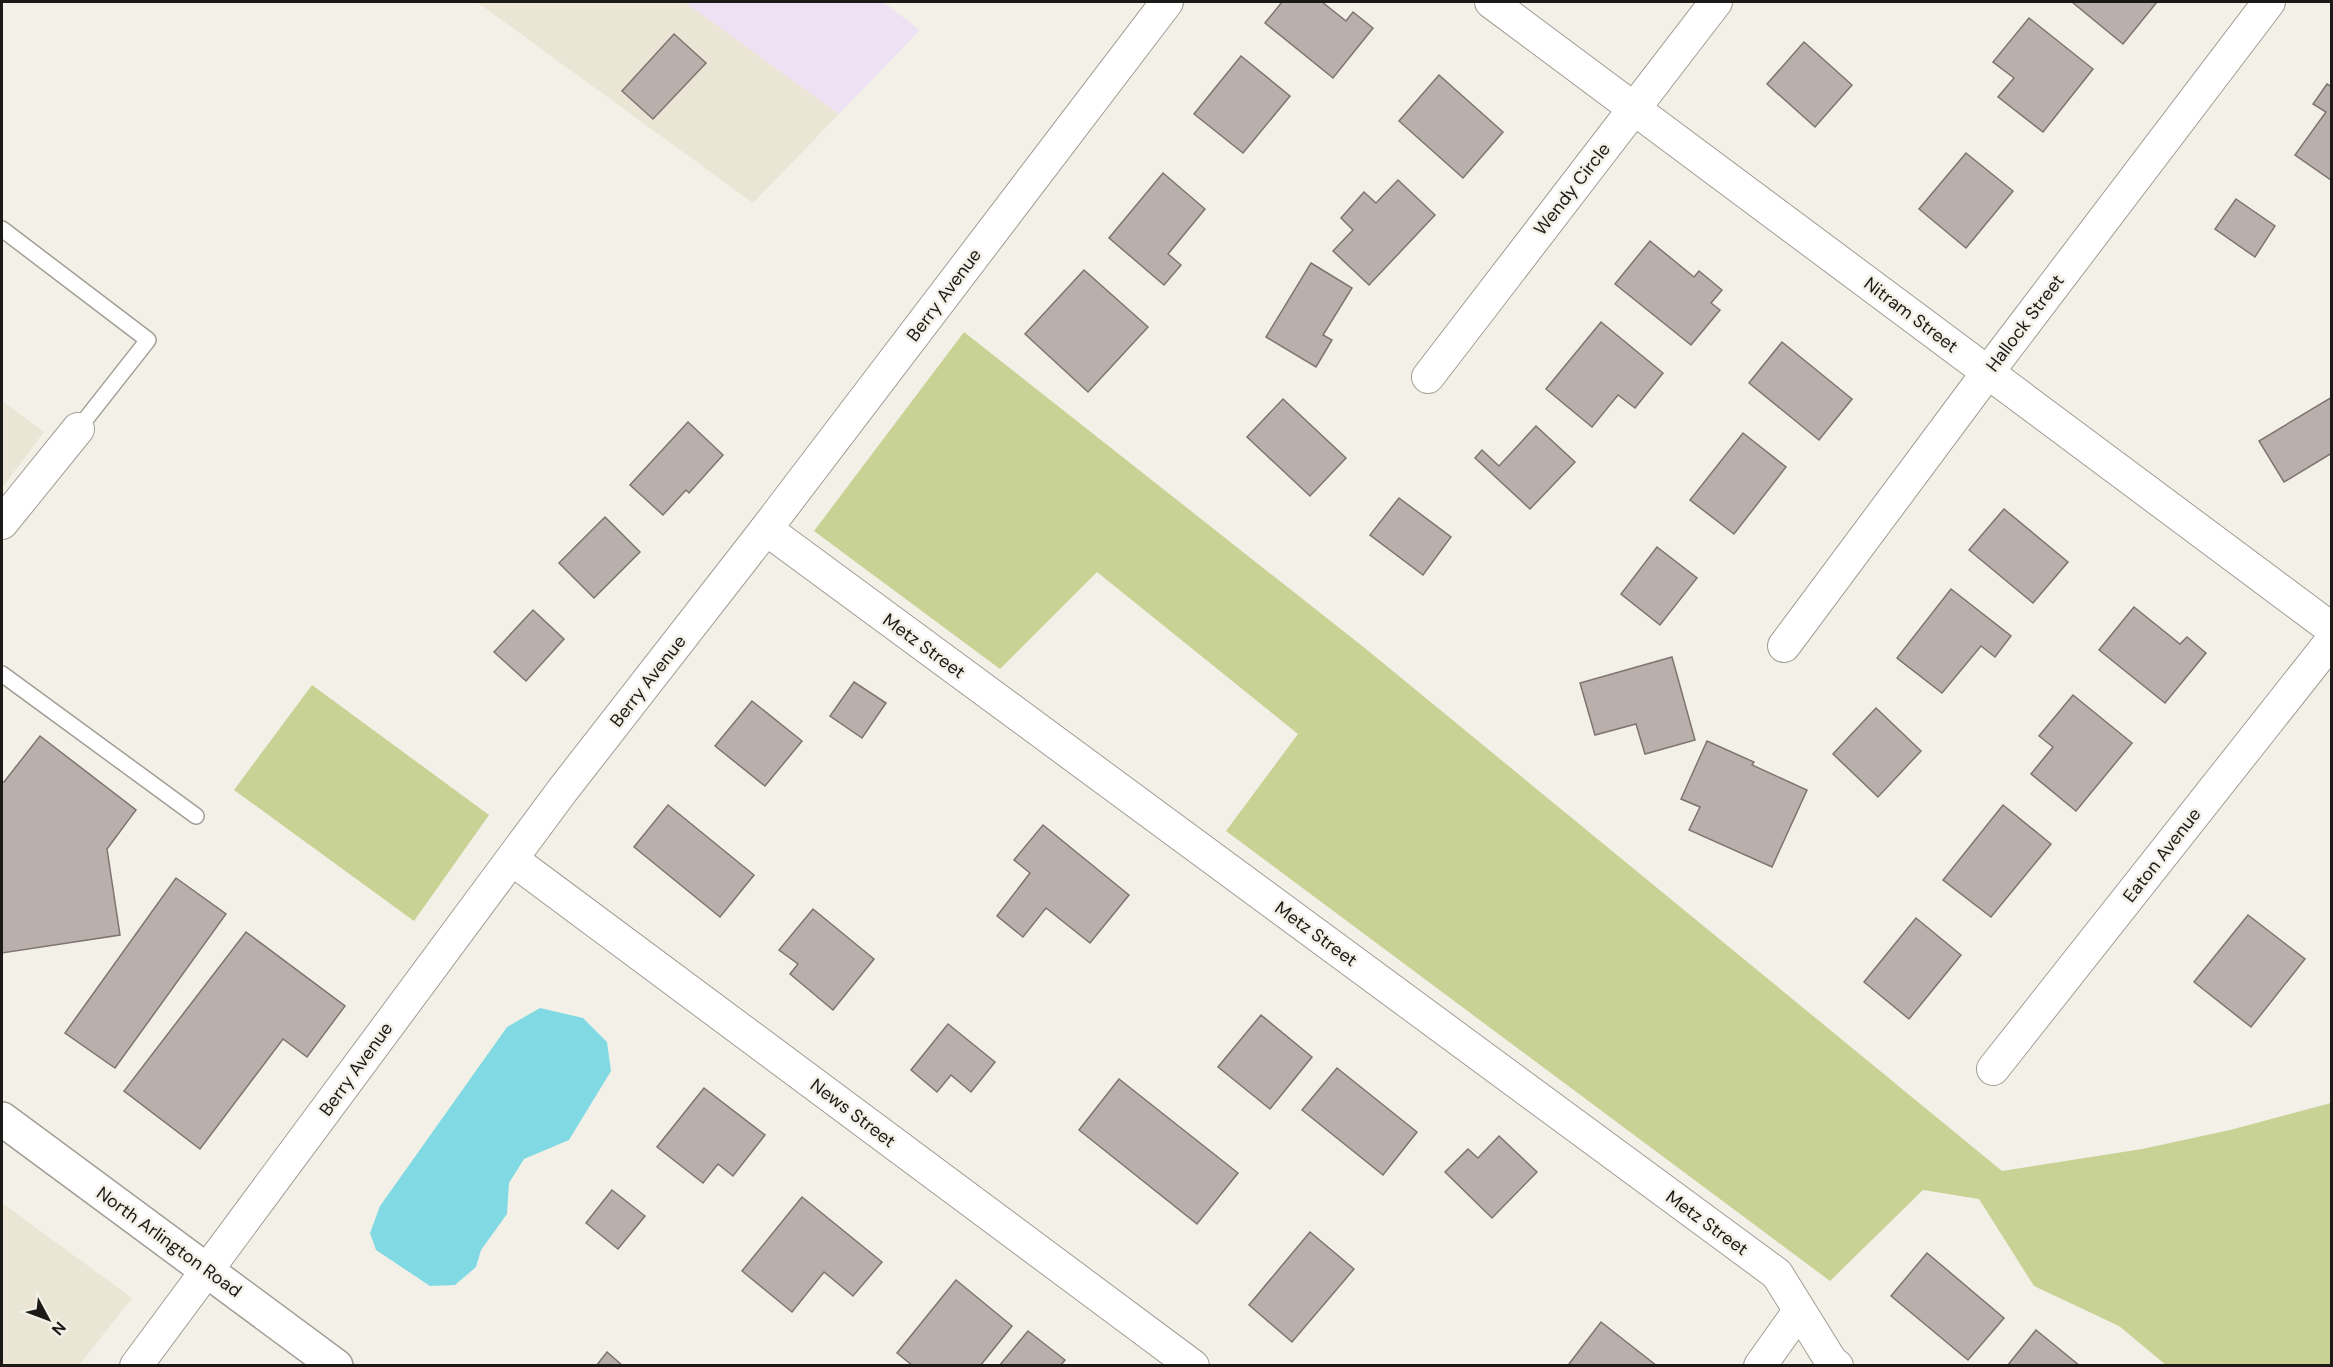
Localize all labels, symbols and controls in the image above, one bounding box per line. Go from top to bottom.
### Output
street label: Wendy Circle [1528,138,1616,240]
street label: Berry Avenue [901,244,987,346]
street label: Hallock Street [1981,269,2069,377]
street label: Nitram Street [1859,272,1963,358]
street label: Metz Street [878,608,970,684]
street label: Berry Avenue [605,630,691,732]
street label: Eaton Avenue [2118,803,2206,907]
street label: Metz Street [1270,896,1362,972]
street label: Berry Avenue [314,1017,398,1121]
street label: News Street [805,1073,901,1153]
street label: North Arlington Road [92,1181,246,1303]
street label: Metz Street [1661,1185,1753,1261]
north arrow [18,1289,78,1349]
text: N [47,1317,71,1340]

